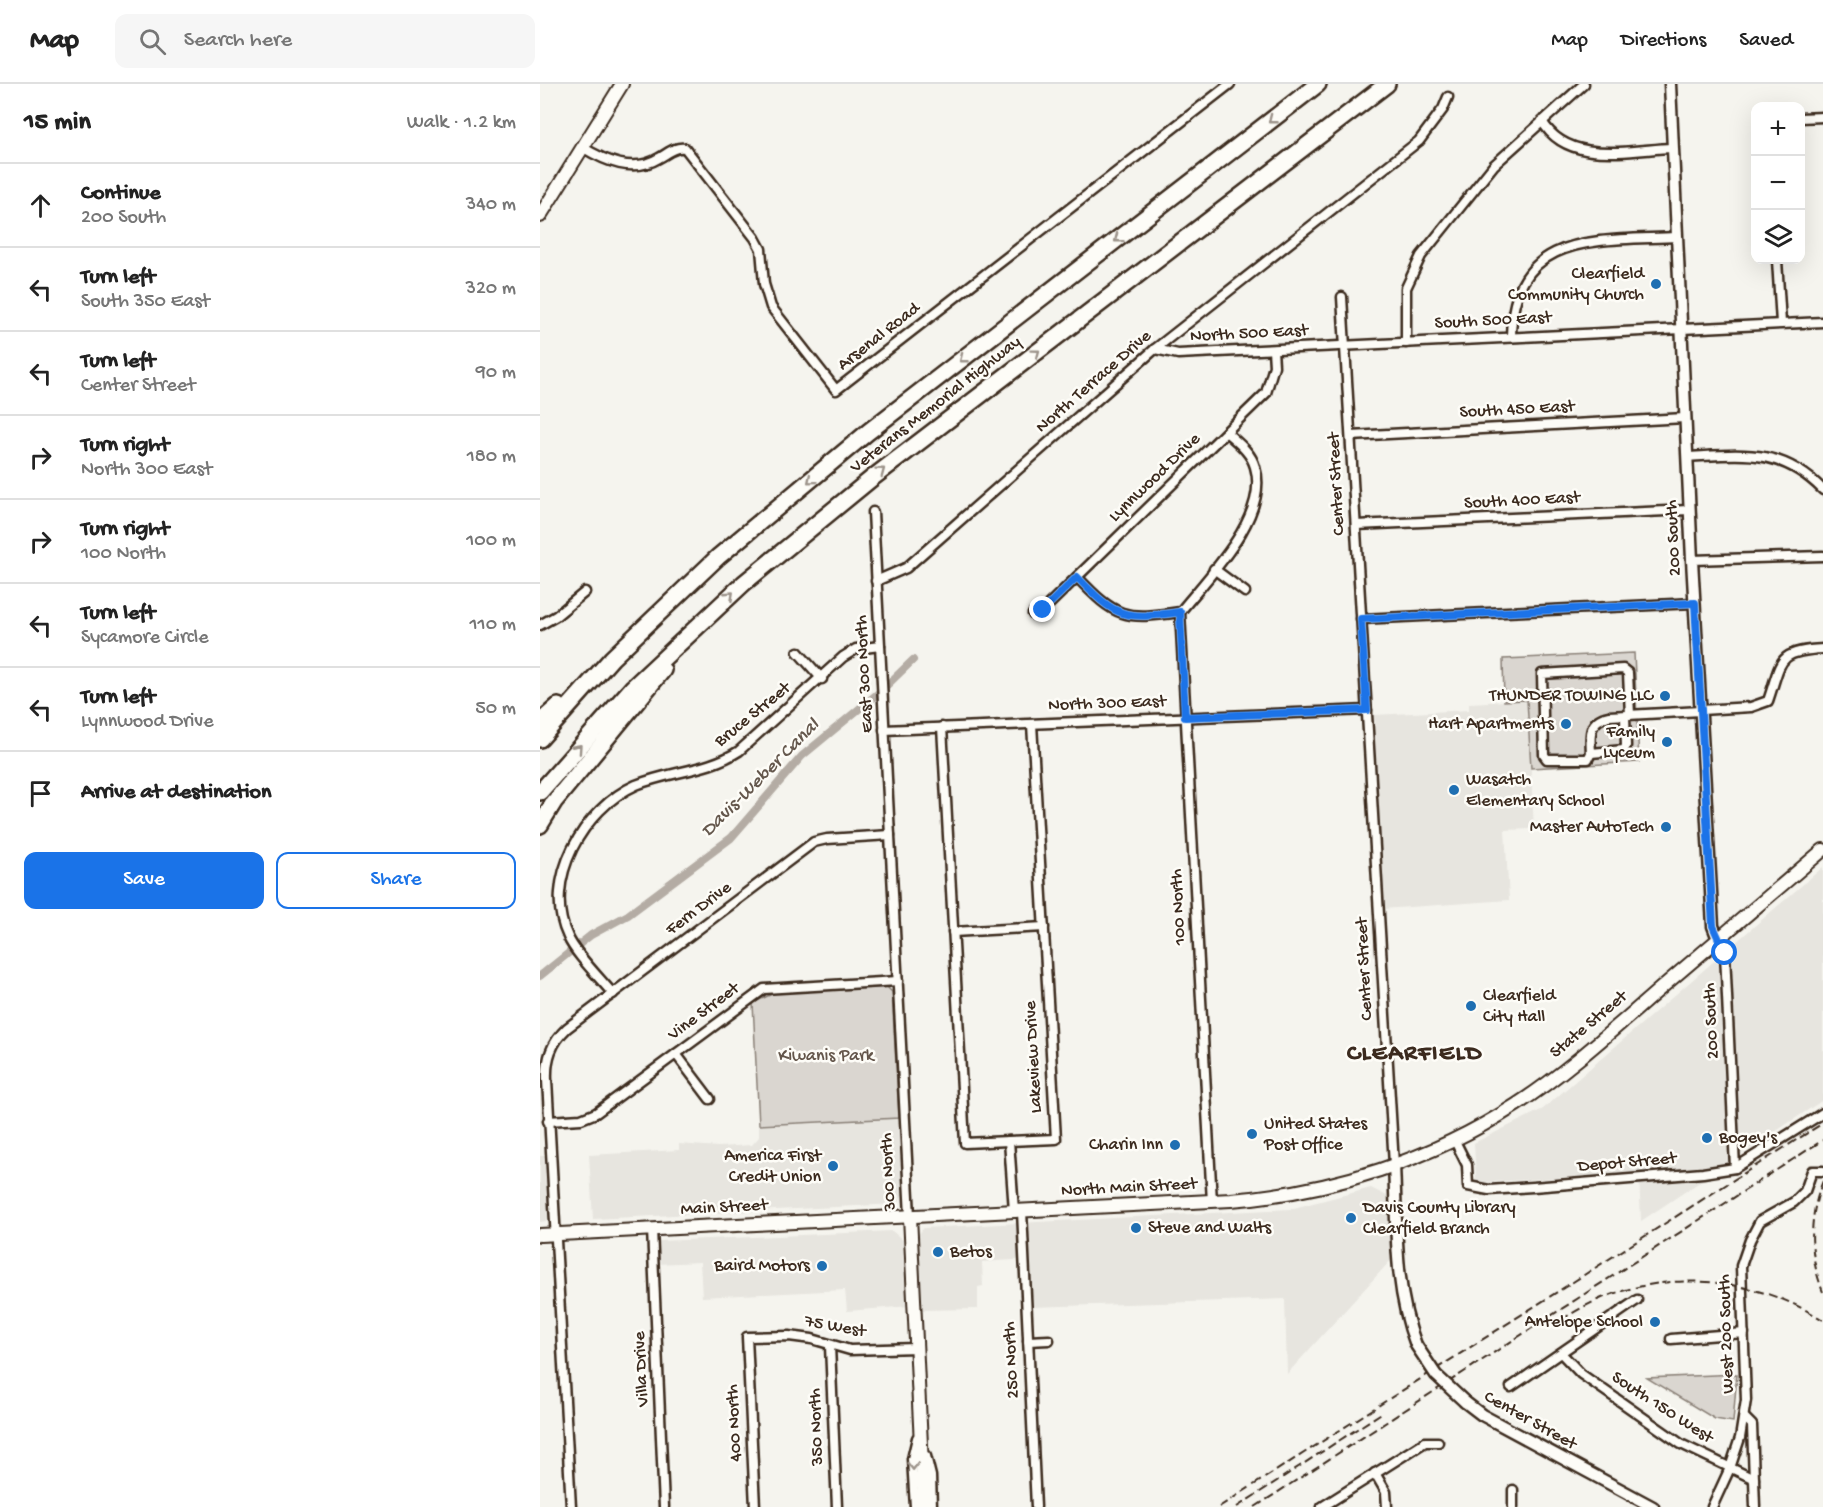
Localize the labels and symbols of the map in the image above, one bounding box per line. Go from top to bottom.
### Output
one-way arrow [1267,112,1278,123]
one-way arrow [1113,232,1124,243]
place label: Clearfield Community Church [1508,264,1645,306]
marker: Clearfield Community Church [1649,277,1663,291]
street label: Arsenal Road [834,297,926,376]
street label: South 500 East [1434,307,1554,335]
street label: North 500 East [1189,320,1310,348]
street label: North Terrace Drive [1032,326,1157,438]
street label: Veterans Memorial Highway [846,332,1026,479]
one-way arrow [1029,349,1040,360]
one-way arrow [959,351,970,362]
street label: South 450 East [1459,396,1577,423]
street label: Lynnwood Drive [1105,429,1206,527]
street label: Center Street [1324,430,1350,536]
one-way arrow [875,468,886,479]
one-way arrow [807,473,818,484]
street label: South 400 East [1464,487,1582,515]
street label: 200 South [1661,499,1686,577]
one-way arrow [724,591,734,602]
route end [1029,596,1055,622]
street label: East 300 North [851,614,879,733]
street label: Bruce Street [710,677,797,753]
place label: THUNDER TOWING LLC [1488,686,1654,707]
marker: THUNDER TOWING LLC [1658,689,1672,703]
street label: North 300 East [1048,691,1168,717]
water label: Davis-Weber Canal [697,714,826,843]
place label: Hart Apartments [1428,714,1555,735]
marker: Hart Apartments [1559,717,1573,731]
place label: Family Lyceum [1603,722,1655,764]
marker: Family Lyceum [1660,735,1674,749]
one-way arrow [571,744,582,755]
place label: Wasatch Elementary School [1466,770,1605,812]
marker: Wasatch Elementary School [1447,783,1461,797]
place label: Master AutoTech [1530,817,1654,838]
marker: Master AutoTech [1659,820,1673,834]
street label: 100 North [1166,868,1192,947]
street label: Fern Drive [661,877,737,941]
street label: Center Street [1352,915,1378,1021]
route start [1711,939,1737,965]
street label: Vine Street [663,977,745,1046]
street label: 200 South [1699,982,1724,1060]
street label: State Street [1546,985,1633,1063]
place label: Clearfield City Hall [1483,986,1557,1028]
marker: Clearfield City Hall [1464,999,1478,1013]
street label: Lakeview Drive [1021,1000,1047,1114]
district label: CLEARFIELD [1347,1040,1483,1069]
park label: Kiwanis Park [778,1046,876,1067]
place label: United States Post Office [1263,1114,1369,1156]
marker: United States Post Office [1245,1127,1259,1141]
place label: Bogey's [1718,1128,1779,1149]
marker: Bogey's [1700,1131,1714,1145]
street label: 300 North [876,1132,902,1213]
place label: Charin Inn [1089,1135,1163,1156]
marker: Charin Inn [1168,1138,1182,1152]
place label: America First Credit Union [724,1146,823,1188]
street label: Depot Street [1576,1148,1679,1178]
marker: America First Credit Union [826,1159,840,1173]
street label: North Main Street [1061,1174,1199,1202]
street label: Main Street [680,1195,770,1221]
place label: Davis County Library Clearfield Branch [1362,1198,1516,1240]
marker: Davis County Library Clearfield Branch [1344,1211,1358,1225]
place label: Steve and Walts [1148,1218,1272,1239]
marker: Steve and Walts [1129,1221,1143,1235]
place label: Betos [949,1242,993,1263]
marker: Betos [931,1245,945,1259]
place label: Baird Motors [713,1256,811,1277]
marker: Baird Motors [815,1259,829,1273]
street label: West 200 South [1714,1274,1740,1394]
street label: 75 West [802,1311,869,1343]
place label: Antelope School [1525,1312,1643,1333]
marker: Antelope School [1648,1315,1662,1329]
street label: 250 North [999,1321,1025,1399]
street label: Villa Drive [630,1330,655,1408]
street label: South 150 West [1607,1367,1718,1450]
street label: 400 North [722,1383,748,1462]
street label: 350 North [805,1387,829,1467]
street label: Center Street [1480,1387,1582,1456]
one-way arrow [907,1462,919,1471]

